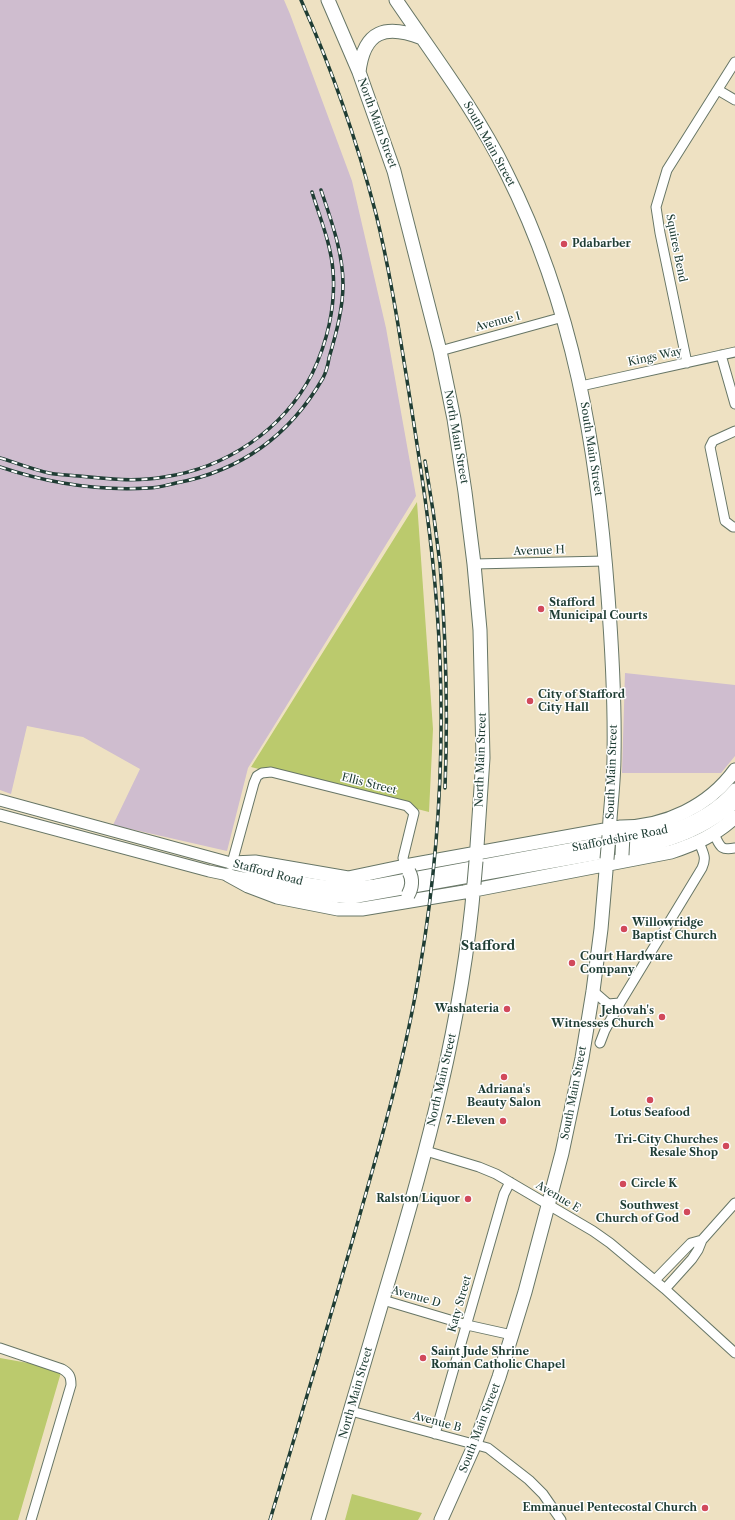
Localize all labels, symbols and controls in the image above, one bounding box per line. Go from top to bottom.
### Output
street label: North Main Street [355,76,399,170]
street label: South Main Street [460,99,518,189]
street label: Squires Bend [663,213,689,283]
place label: Pdabarber [572,237,631,251]
marker: Pdabarber [559,239,569,249]
street label: Avenue I [474,310,522,334]
street label: Kings Way [627,345,683,369]
street label: North Main Street [441,389,471,485]
street label: South Main Street [577,401,605,497]
street label: Avenue H [513,544,565,558]
place label: Stafford Municipal Courts [549,596,648,622]
marker: Stafford Municipal Courts [536,604,546,614]
place label: City of Stafford City Hall [538,688,625,714]
marker: City of Stafford City Hall [525,696,535,706]
street label: North Main Street [473,712,489,808]
street label: South Main Street [604,724,620,820]
street label: Ellis Street [340,771,398,797]
street label: Staffordshire Road [571,823,669,855]
street label: Stafford Road [232,857,304,889]
place label: Willowridge Baptist Church [632,916,717,942]
marker: Willowridge Baptist Church [619,924,629,934]
district label: Stafford [461,938,515,954]
place label: Court Hardware Company [580,950,673,976]
marker: Court Hardware Company [567,958,577,968]
place label: Washateria [435,1002,499,1016]
marker: Washateria [502,1004,512,1014]
place label: Jehovah's Witnesses Church [551,1004,654,1030]
marker: Jehovah's Witnesses Church [657,1012,667,1022]
street label: North Main Street [425,1032,459,1128]
street label: South Main Street [558,1045,590,1141]
marker: Adriana's Beauty Salon [499,1072,509,1082]
place label: Adriana's Beauty Salon [467,1083,541,1109]
marker: Lotus Seafood [645,1095,655,1105]
place label: Lotus Seafood [610,1106,690,1120]
place label: 7-Eleven [446,1114,495,1128]
marker: 7-Eleven [498,1116,508,1126]
place label: Tri-City Churches Resale Shop [615,1133,718,1159]
marker: Tri-City Churches Resale Shop [721,1141,731,1151]
place label: Circle K [631,1177,677,1191]
street label: Avenue E [533,1179,583,1215]
marker: Circle K [618,1179,628,1189]
place label: Ralston Liquor [376,1192,460,1206]
marker: Ralston Liquor [463,1194,473,1204]
place label: Southwest Church of God [596,1199,679,1225]
marker: Southwest Church of God [682,1207,692,1217]
street label: Katy Street [446,1274,474,1334]
street label: Avenue D [390,1284,442,1310]
street label: North Main Street [337,1345,375,1441]
place label: Saint Jude Shrine Roman Catholic Chapel [431,1345,565,1371]
marker: Saint Jude Shrine Roman Catholic Chapel [418,1353,428,1363]
street label: South Main Street [457,1381,503,1475]
street label: Avenue B [411,1409,463,1435]
place label: Emmanuel Pentecostal Church [522,1501,697,1515]
marker: Emmanuel Pentecostal Church [700,1503,710,1513]

